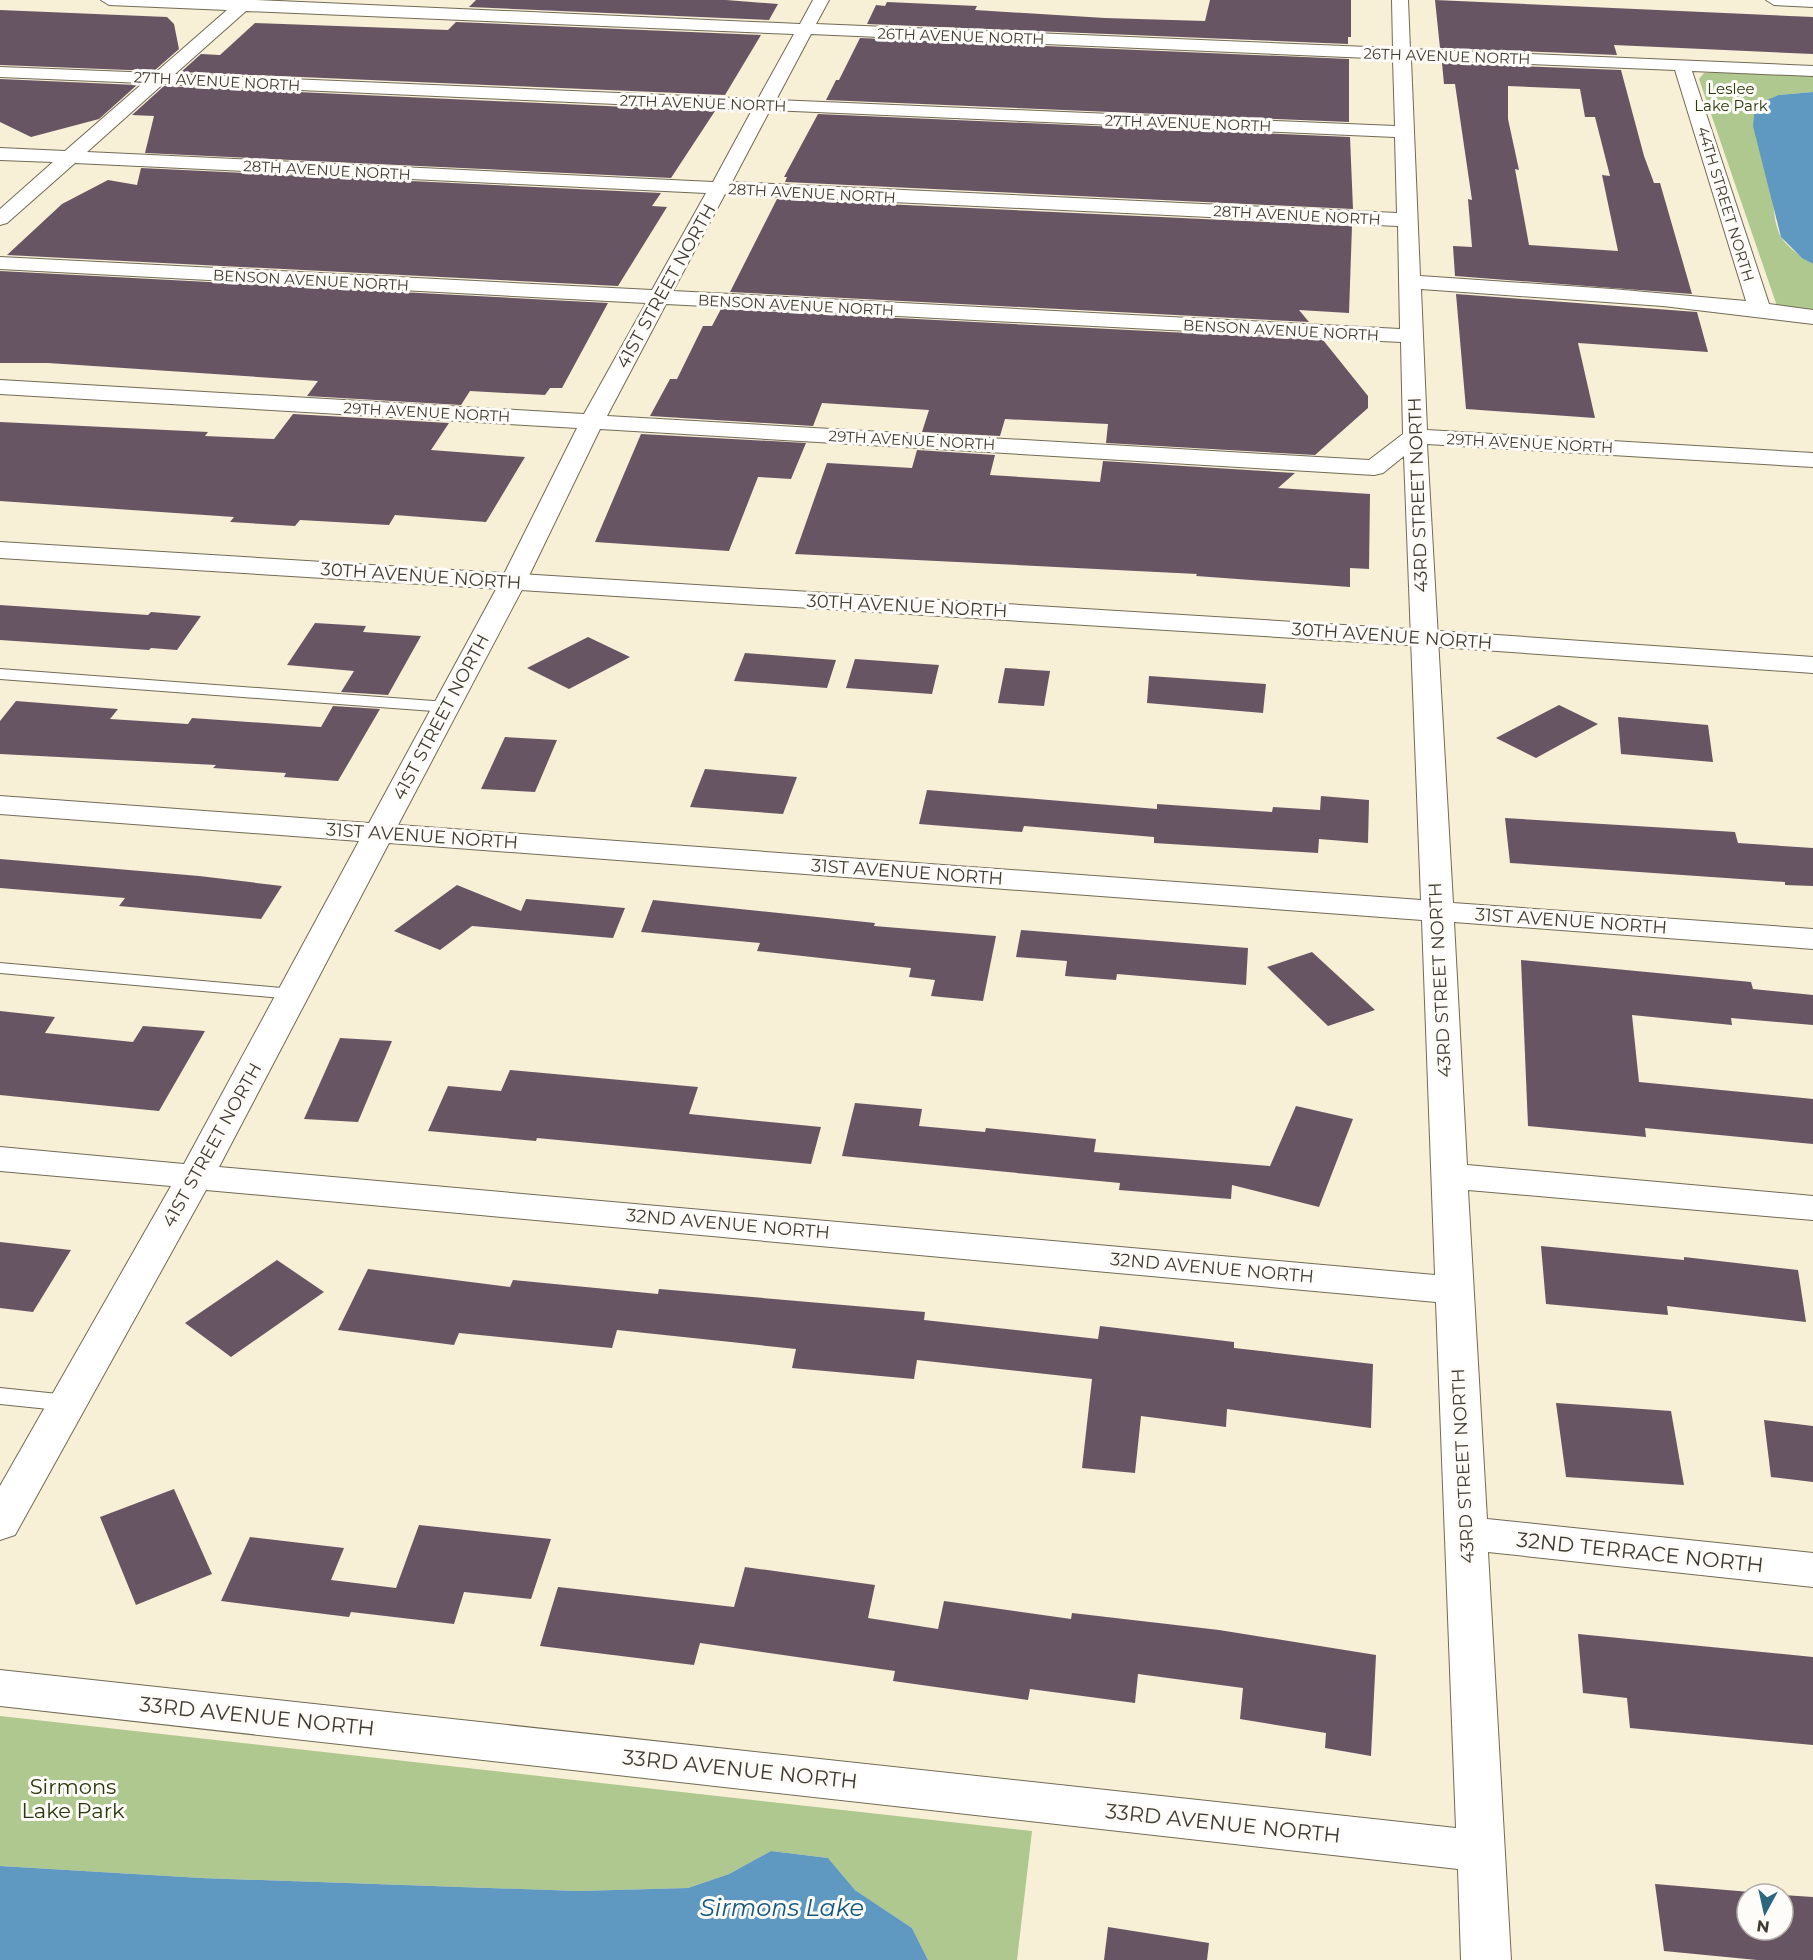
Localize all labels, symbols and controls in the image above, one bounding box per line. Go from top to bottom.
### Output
street label: 26TH AVENUE NORTH [877,24,1045,48]
street label: 26TH AVENUE NORTH [1363,44,1531,68]
street label: 27TH AVENUE NORTH [133,67,301,95]
park label: Leslee Lake Park [1694,79,1768,115]
street label: 27TH AVENUE NORTH [619,91,787,115]
street label: 27TH AVENUE NORTH [1104,111,1272,135]
street label: 44TH STREET NORTH [1693,124,1759,284]
street label: 28TH AVENUE NORTH [243,156,411,184]
street label: 28TH AVENUE NORTH [728,179,896,207]
street label: 41ST STREET NORTH [612,200,720,372]
street label: 28TH AVENUE NORTH [1213,201,1381,229]
street label: BENSON AVENUE NORTH [212,265,410,295]
street label: BENSON AVENUE NORTH [697,290,895,320]
street label: BENSON AVENUE NORTH [1182,315,1380,345]
street label: 43RD STREET NORTH [1404,397,1432,593]
street label: 29TH AVENUE NORTH [343,398,511,426]
street label: 29TH AVENUE NORTH [828,426,996,454]
street label: 29TH AVENUE NORTH [1446,429,1614,457]
street label: 30TH AVENUE NORTH [320,558,522,594]
street label: 30TH AVENUE NORTH [806,590,1008,622]
street label: 30TH AVENUE NORTH [1291,618,1493,654]
street label: 41ST STREET NORTH [388,630,494,804]
street label: 31ST AVENUE NORTH [325,818,519,854]
street label: 31ST AVENUE NORTH [810,854,1004,890]
street label: 43RD STREET NORTH [1424,882,1456,1078]
street label: 31ST AVENUE NORTH [1474,903,1668,939]
street label: 41ST STREET NORTH [158,1059,266,1231]
street label: 32ND AVENUE NORTH [625,1204,831,1244]
street label: 32ND AVENUE NORTH [1109,1248,1315,1288]
street label: 43RD STREET NORTH [1447,1368,1479,1564]
street label: 32ND TERRACE NORTH [1515,1527,1765,1577]
street label: 33RD AVENUE NORTH [138,1691,376,1741]
street label: 33RD AVENUE NORTH [621,1744,859,1794]
park label: Sirmons Lake Park [21,1774,125,1823]
street label: 33RD AVENUE NORTH [1104,1798,1342,1848]
north arrow [1735,1882,1795,1942]
water label: Sirmons Lake [700,1893,864,1922]
text: N [1755,1916,1771,1937]

